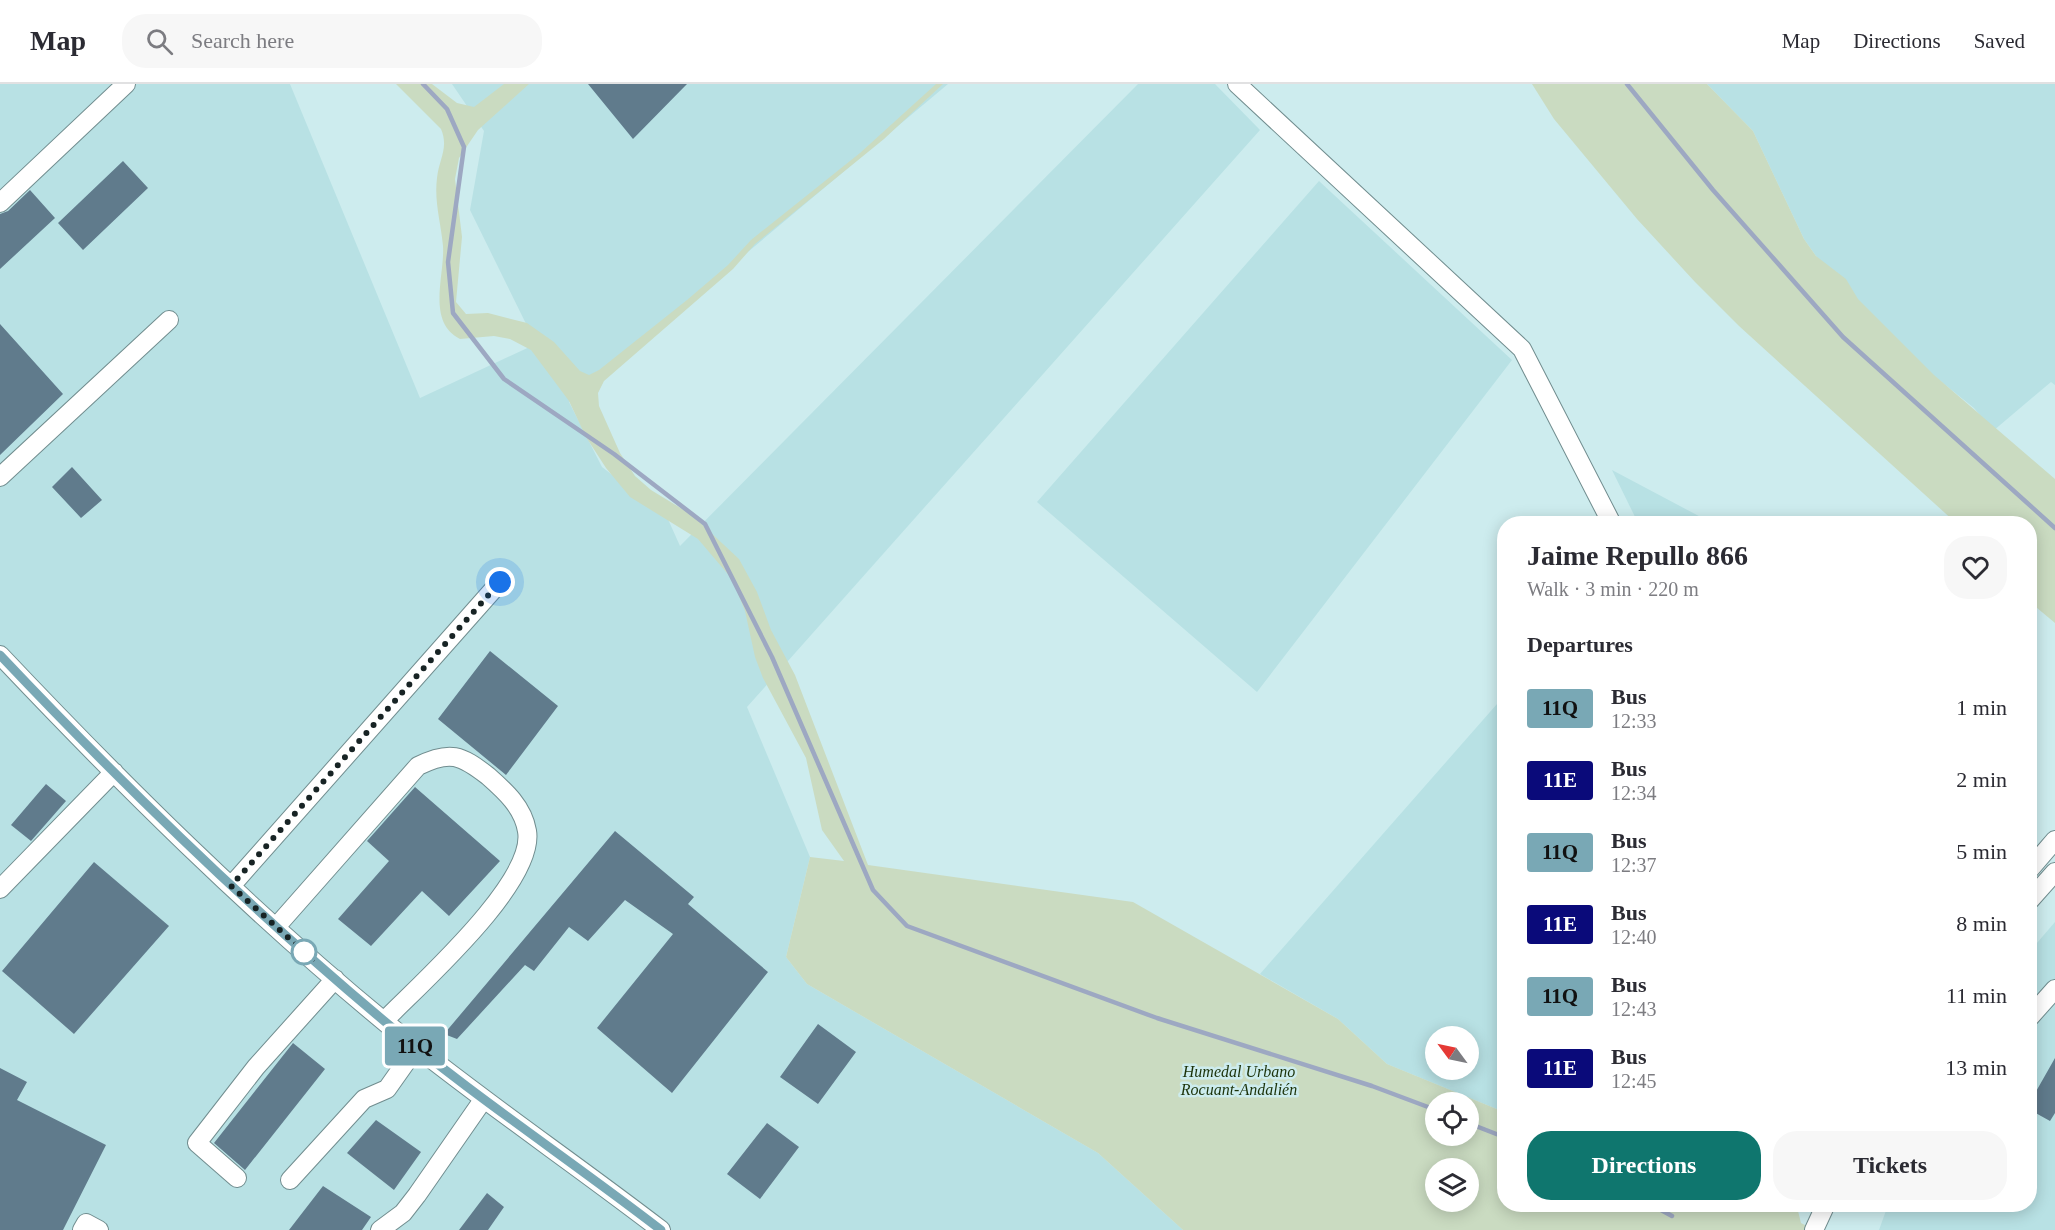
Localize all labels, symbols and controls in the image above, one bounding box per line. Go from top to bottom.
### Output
search box [122,14,542,68]
text: Map [30,25,86,56]
icon: search [143,25,176,58]
text: Search here [191,28,294,53]
text: Map [1782,29,1820,53]
text: Directions [1853,29,1941,53]
text: Saved [1974,29,2025,53]
button: heart [1944,536,2007,599]
text: Jaime Repullo 866 [1527,540,1748,571]
your location [485,567,515,597]
text: Walk · 3 min · 220 m [1527,578,1699,600]
text: Departures [1527,632,1633,657]
text: Bus [1611,684,1646,709]
text: 1 min [1956,695,2007,720]
text: 11Q [1542,696,1578,720]
text: 12:33 [1611,710,1657,732]
text: Bus [1611,756,1646,781]
text: 2 min [1956,767,2007,792]
text: 11E [1543,768,1577,792]
text: 12:34 [1611,782,1657,804]
text: Bus [1611,828,1646,853]
text: 5 min [1956,839,2007,864]
text: 11Q [1542,840,1578,864]
text: 12:37 [1611,854,1657,876]
text: Bus [1611,900,1646,925]
text: 8 min [1956,911,2007,936]
text: 11E [1543,912,1577,936]
text: 12:40 [1611,926,1657,948]
unlabelled marker [291,939,317,965]
text: Bus [1611,972,1646,997]
text: 11 min [1946,983,2007,1008]
text: 11Q [1542,984,1578,1008]
text: 12:43 [1611,998,1657,1020]
line badge: 11Q [380,1026,450,1066]
north arrow [1425,1026,1479,1080]
map controls [1425,1026,1479,1212]
text: 11Q [397,1034,433,1058]
text: Bus [1611,1044,1646,1069]
text: 13 min [1945,1055,2007,1080]
text: 11E [1543,1056,1577,1080]
park label: Humedal Urbano Rocuant-Andalién [1180,1063,1297,1098]
text: 12:45 [1611,1070,1657,1092]
button: locate [1425,1092,1479,1146]
button: Directions [1527,1131,1761,1200]
button: Tickets [1773,1131,2007,1200]
button: layers [1425,1158,1479,1212]

